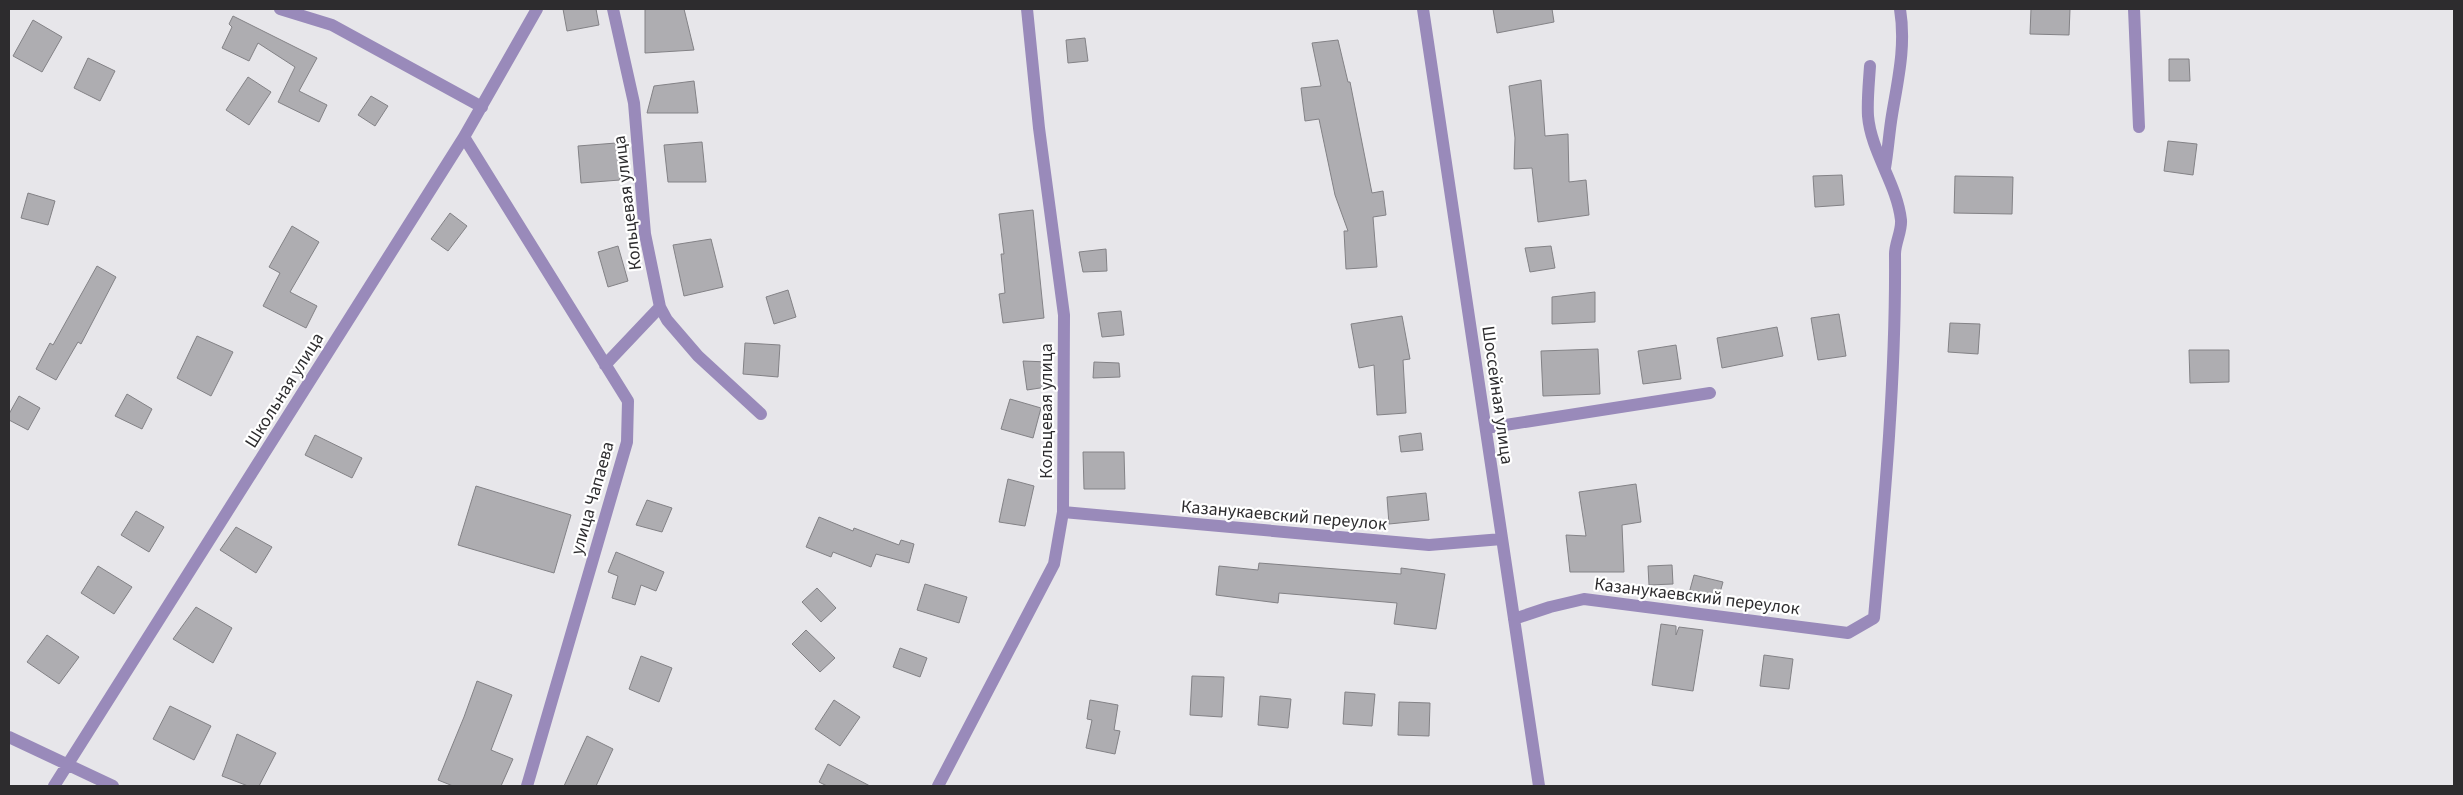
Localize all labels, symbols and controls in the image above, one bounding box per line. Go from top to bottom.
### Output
street label: Кольцевая улица [607,134,648,272]
street label: Шоссейная улица [1475,324,1520,466]
street label: Школьная улица [239,328,330,453]
street label: Кольцевая улица [1034,343,1059,479]
street label: улица Чапаева [564,439,621,558]
street label: Казанукаевский переулок [1180,494,1388,537]
street label: Казанукаевский переулок [1593,571,1801,622]

